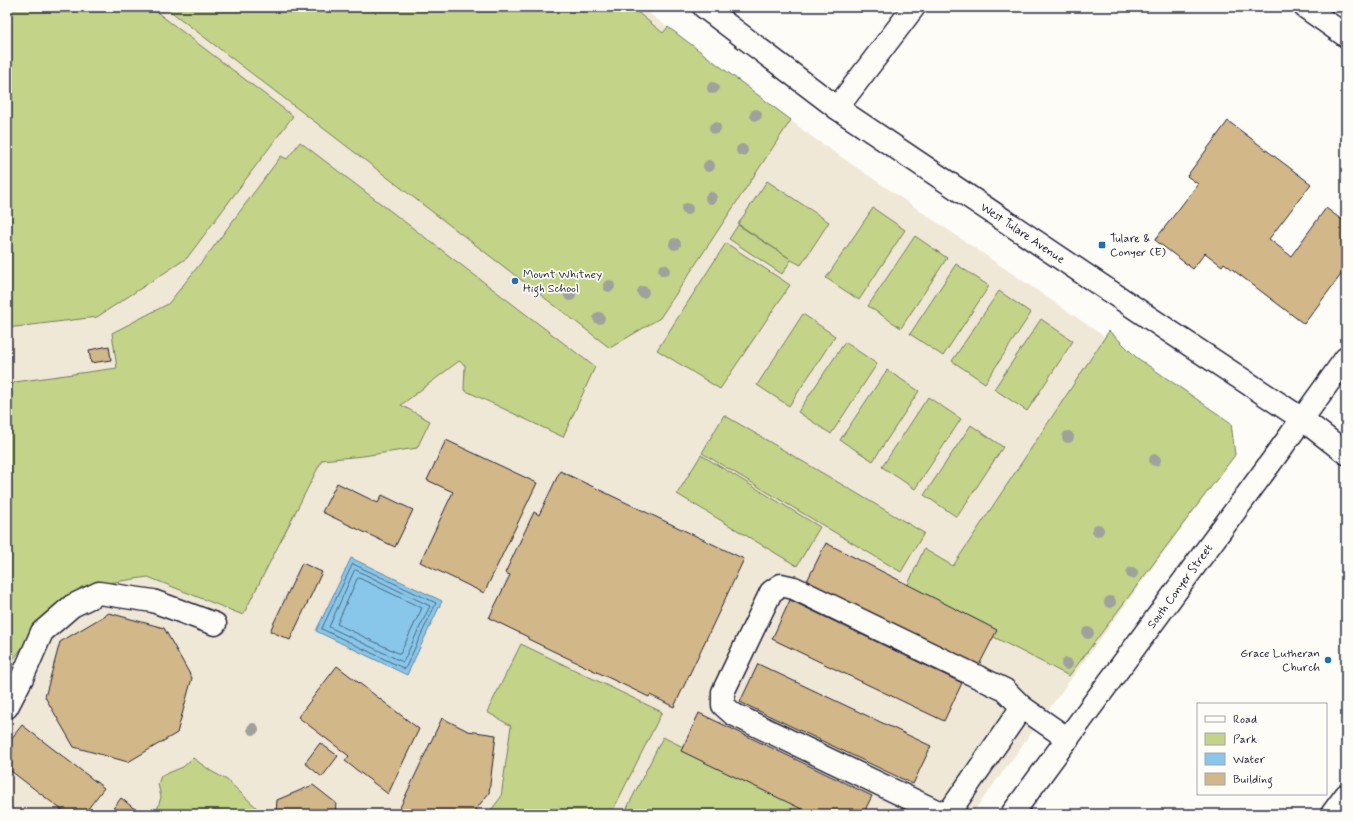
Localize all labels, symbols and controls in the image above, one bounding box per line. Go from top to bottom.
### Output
street label: West Tulare Avenue [977,200,1068,268]
place label: Tulare & Conyer (E) [1110,231,1167,261]
marker: Tulare & Conyer (E) [1097,240,1107,250]
place label: Mount Whitney High School [523,267,602,298]
marker: Mount Whitney High School [510,276,520,286]
street label: South Conyer Street [1144,541,1217,632]
place label: Grace Lutheran Church [1240,646,1320,676]
marker: Grace Lutheran Church [1323,655,1333,665]
legend [1197,703,1327,795]
text: Road [1233,712,1257,728]
text: Park [1233,732,1257,748]
text: Water [1233,752,1265,768]
text: Building [1233,772,1273,789]

